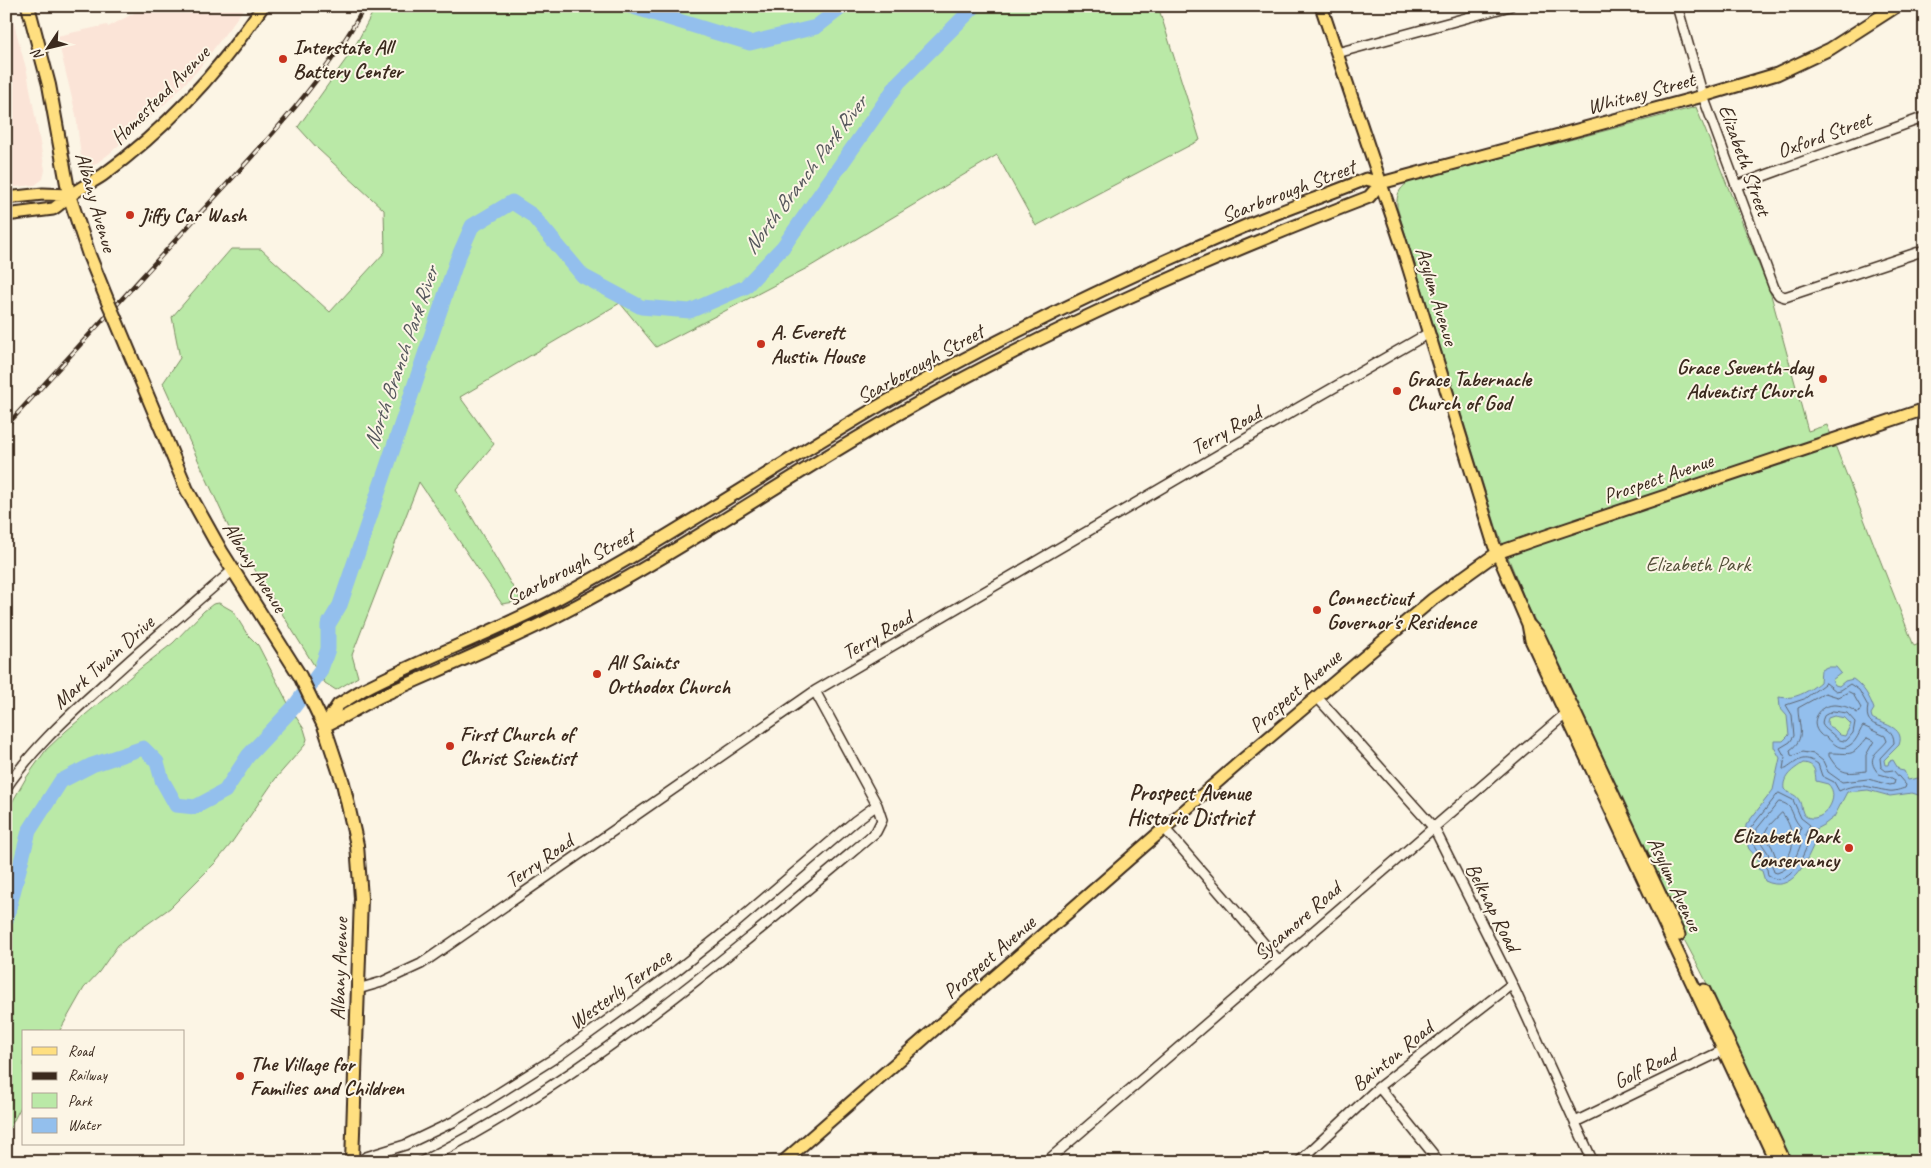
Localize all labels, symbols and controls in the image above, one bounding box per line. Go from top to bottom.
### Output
north arrow [22,22,72,72]
place label: Interstate All Battery Center [293,34,405,84]
street label: Homestead Avenue [105,38,217,150]
text: N [27,45,47,64]
marker: Interstate All Battery Center [277,53,289,65]
street label: Whitney Street [1584,66,1700,120]
water label: North Branch Park River [737,88,875,259]
street label: Elizabeth Street [1713,101,1778,221]
street label: Oxford Street [1774,105,1876,164]
street label: Albany Avenue [69,149,123,257]
street label: Scarborough Street [1217,152,1361,228]
place label: Jiffy Car Wash [138,202,248,228]
marker: Jiffy Car Wash [124,209,136,221]
street label: Asylum Avenue [1410,244,1465,350]
water label: North Branch Park River [357,261,446,453]
street label: Scarborough Street [852,317,991,410]
place label: A. Everett Austin House [771,319,866,369]
marker: A. Everett Austin House [755,338,767,350]
place label: Grace Seventh-day Adventist Church [1677,354,1815,404]
place label: Grace Tabernacle Church of God [1407,366,1533,416]
marker: Grace Seventh-day Adventist Church [1817,373,1829,385]
marker: Grace Tabernacle Church of God [1391,385,1403,397]
street label: Terry Road [1186,398,1269,460]
street label: Prospect Avenue [1600,447,1717,509]
street label: Albany Avenue [217,517,294,619]
street label: Scarborough Street [502,521,641,612]
park label: Elizabeth Park [1646,551,1753,577]
place label: Connecticut Governor's Residence [1327,585,1478,635]
street label: Terry Road [837,603,920,665]
marker: Connecticut Governor's Residence [1311,604,1323,616]
street label: Mark Twain Drive [47,609,160,714]
street label: Prospect Avenue [1243,643,1348,738]
place label: All Saints Orthodox Church [607,649,731,699]
marker: All Saints Orthodox Church [591,668,603,680]
place label: First Church of Christ Scientist [460,721,578,771]
marker: First Church of Christ Scientist [444,740,456,752]
district label: Prospect Avenue Historic District [1127,779,1257,832]
place label: Elizabeth Park Conservancy [1733,823,1841,873]
street label: Terry Road [500,826,581,894]
street label: Asylum Avenue [1642,833,1709,937]
marker: Elizabeth Park Conservancy [1843,842,1855,854]
street label: Belknap Road [1460,858,1528,959]
street label: Sycamore Road [1248,874,1349,966]
street label: Prospect Avenue [937,909,1042,1004]
street label: Albany Avenue [324,915,354,1021]
street label: Westerly Terrace [564,943,677,1035]
street label: Bainton Road [1346,1013,1441,1097]
legend [22,1030,185,1146]
street label: Golf Road [1609,1040,1683,1094]
text: Road [68,1042,95,1061]
place label: The Village for Families and Children [250,1051,405,1101]
text: Railway [68,1066,109,1085]
marker: The Village for Families and Children [234,1070,246,1082]
text: Park [68,1092,93,1111]
text: Water [68,1116,102,1135]

